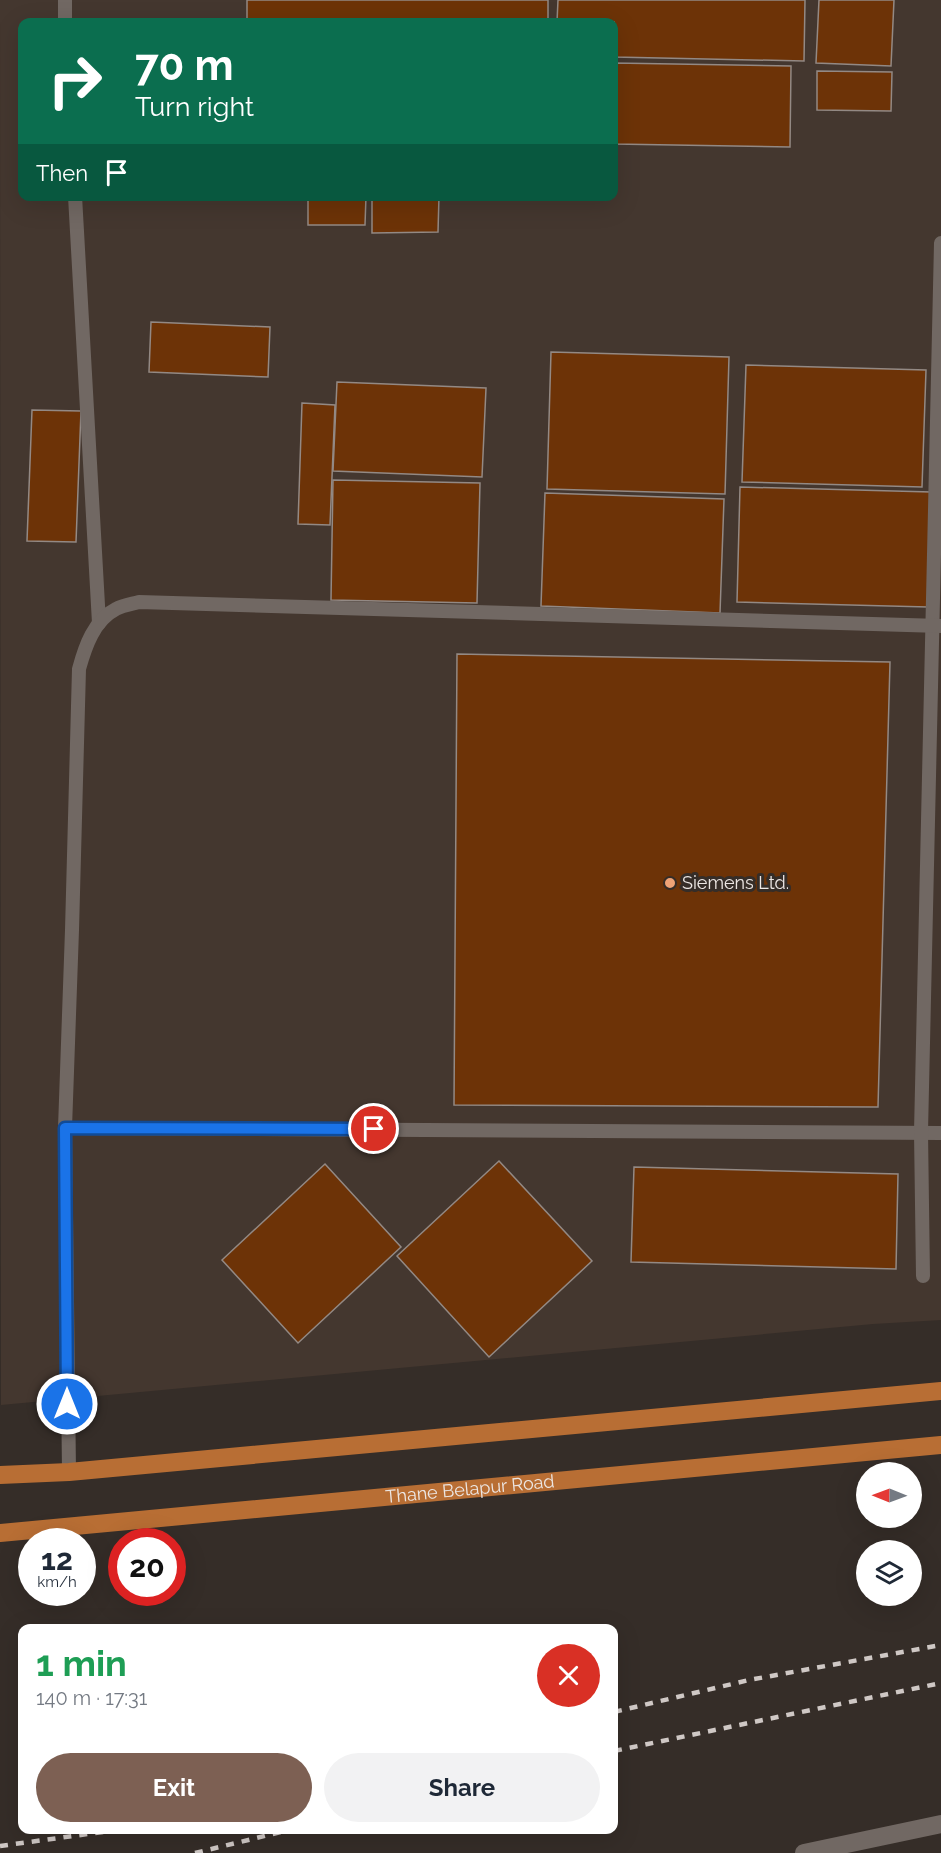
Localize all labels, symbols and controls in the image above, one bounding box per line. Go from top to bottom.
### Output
text: 70 m [135,41,234,90]
icon: right [36,42,114,120]
text: Turn right [135,91,254,122]
icon: arrive [100,156,133,189]
text: Then [36,160,88,186]
place label: Siemens Ltd. [682,872,789,893]
marker: Siemens Ltd. [663,876,677,890]
pin [348,1103,399,1154]
icon: arrive [357,1112,390,1145]
position arrow [35,1372,99,1436]
north arrow [856,1462,922,1528]
map controls [856,1462,922,1606]
street label: Thane Belapur Road [384,1470,555,1507]
speed limit sign: 20 [108,1528,186,1606]
button: layers [856,1540,922,1606]
text: 12 [41,1542,73,1577]
text: km/h [37,1573,77,1591]
text: 1 min [36,1642,127,1684]
button: close [537,1644,600,1707]
text: 140 m · 17:31 [36,1686,147,1710]
button: Exit [36,1753,312,1822]
button: Share [324,1753,600,1822]

